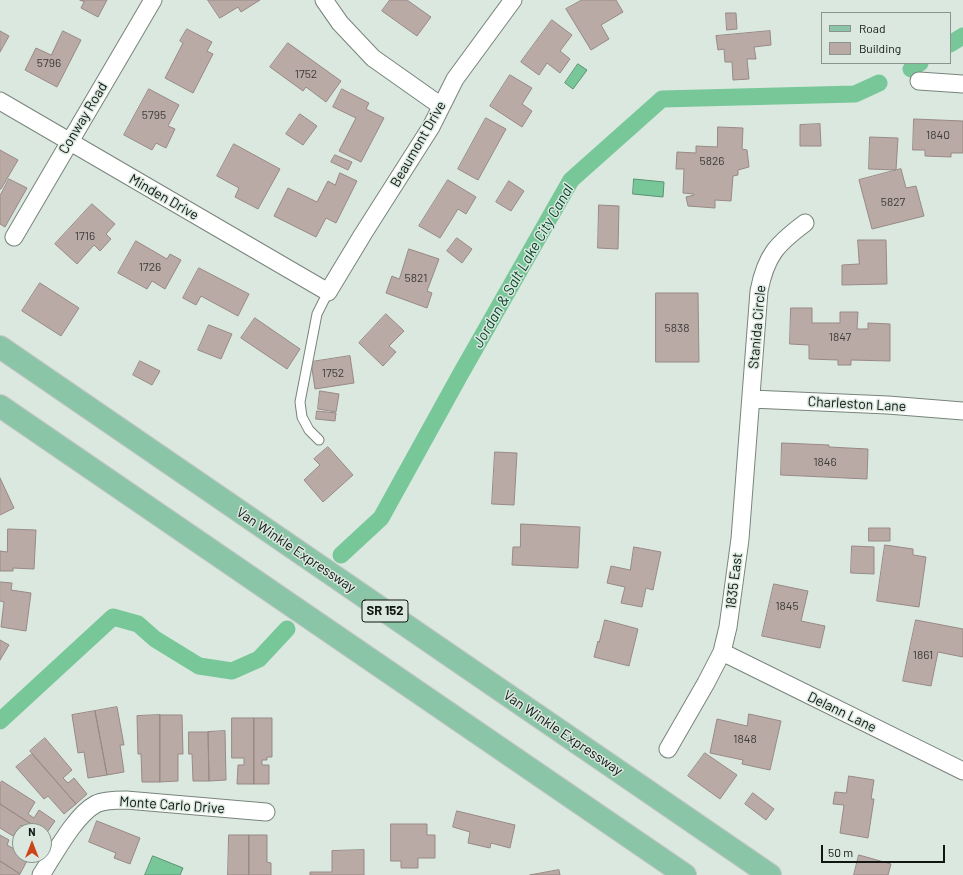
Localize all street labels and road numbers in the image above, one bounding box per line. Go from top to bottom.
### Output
street label: Conway Road [55,79,111,157]
street label: Beaumont Drive [387,98,449,190]
street label: Minden Drive [126,170,202,224]
street label: Stanida Circle [745,284,769,370]
street label: Charleston Lane [807,393,907,415]
street label: Van Winkle Expressway [233,504,359,596]
street label: 1835 East [722,552,746,610]
road number: SR 152 [362,600,408,622]
street label: Van Winkle Expressway [500,687,626,779]
street label: Delann Lane [805,688,879,736]
street label: Monte Carlo Drive [119,793,225,817]

